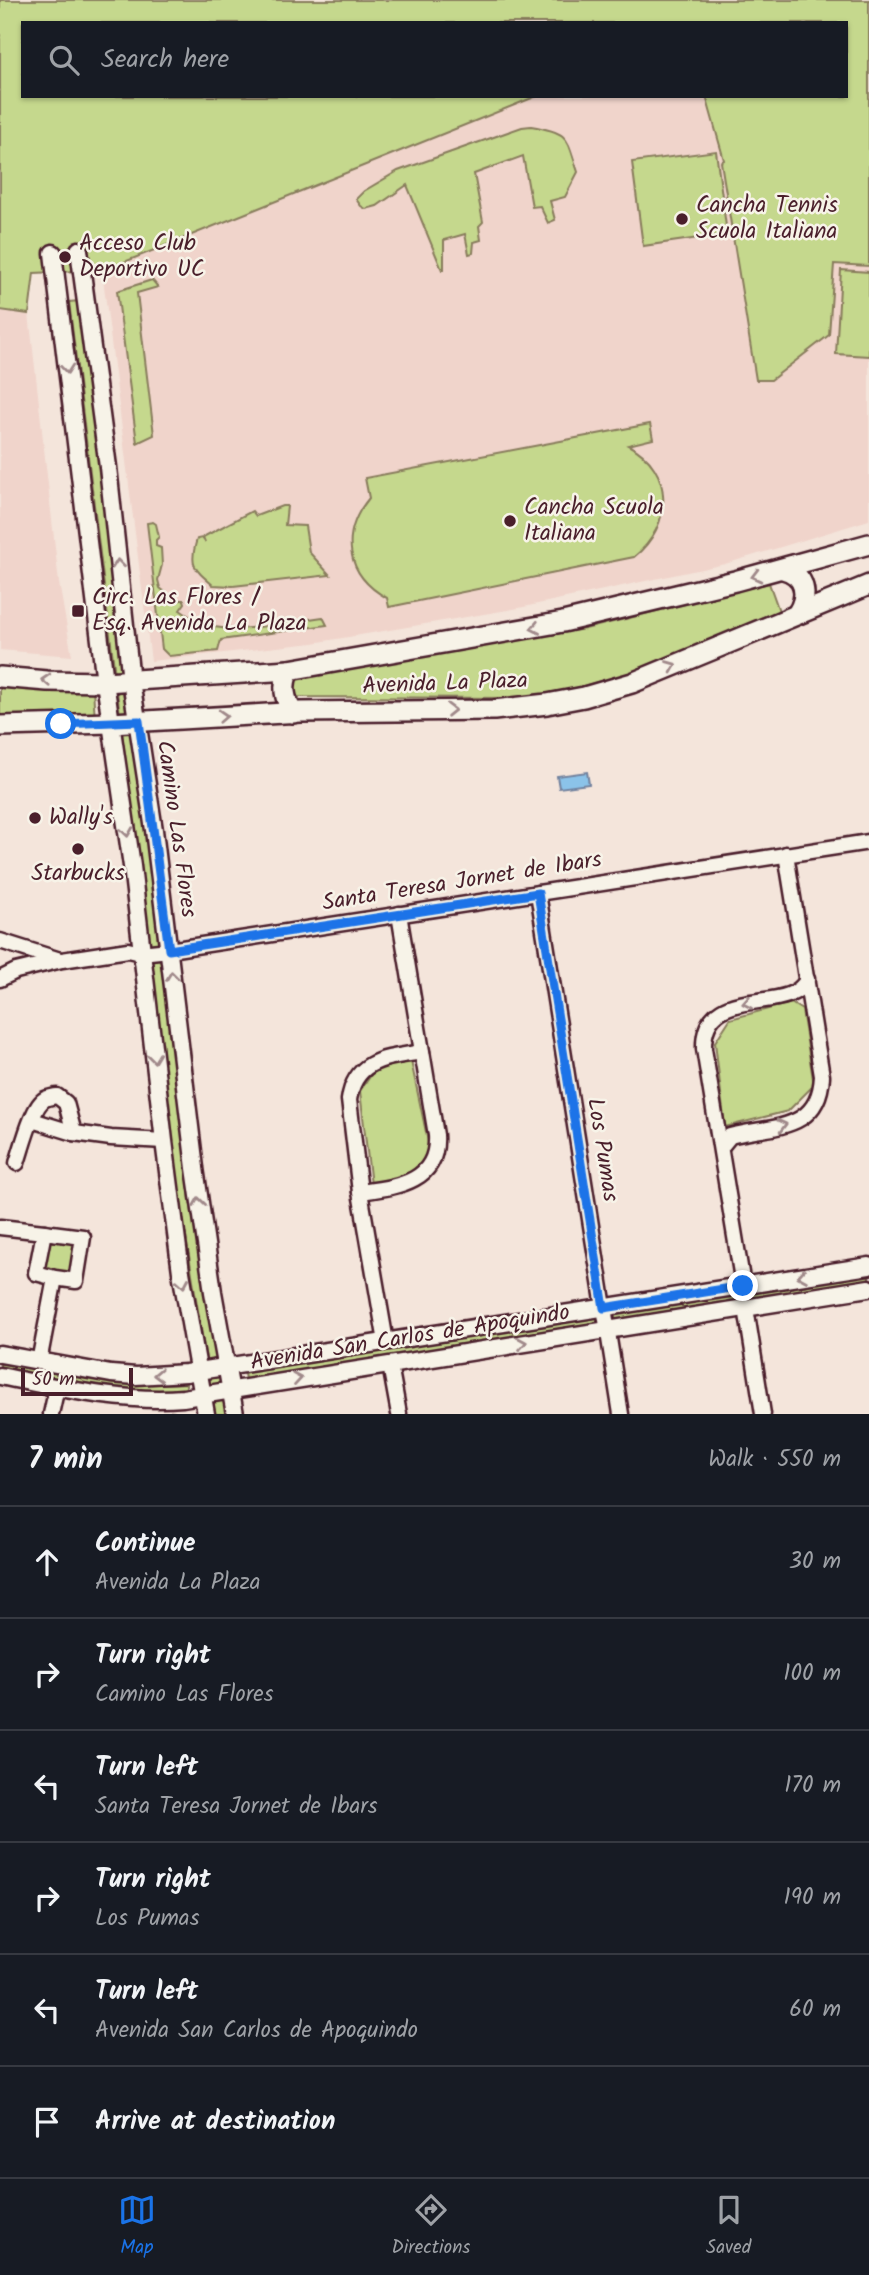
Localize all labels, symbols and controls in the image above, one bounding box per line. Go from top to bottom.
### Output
search box [21,21,848,98]
text: Search here [101,39,229,81]
icon: search [45,41,83,79]
place label: Cancha Tennis Scuola Italiana [696,188,838,250]
marker: Cancha Tennis Scuola Italiana [674,211,690,227]
place label: Acceso Club Deportivo UC [79,226,204,288]
marker: Acceso Club Deportivo UC [57,249,73,265]
one-way arrow [60,364,75,375]
place label: Cancha Scuola Italiana [524,490,664,552]
marker: Cancha Scuola Italiana [502,513,518,529]
one-way arrow [111,558,126,570]
one-way arrow [750,568,762,582]
place label: Circ. Las Flores / Esq. Avenida La Plaza [92,580,306,642]
marker: Circ. Las Flores / Esq. Avenida La Plaza [70,603,86,619]
one-way arrow [529,619,541,634]
one-way arrow [665,661,677,675]
street label: Avenida La Plaza [362,663,528,705]
one-way arrow [40,673,51,688]
one-way arrow [446,702,457,718]
route start [45,708,76,739]
one-way arrow [218,708,229,723]
street label: Camino Las Flores [146,738,206,920]
place label: Wally's [49,800,113,836]
marker: Wally's [27,810,43,826]
one-way arrow [119,826,134,838]
marker: Starbucks [70,841,86,857]
street label: Santa Teresa Jornet de Ibars [320,842,605,922]
place label: Starbucks [31,856,125,892]
one-way arrow [165,970,180,981]
one-way arrow [741,994,753,1009]
one-way arrow [146,1052,161,1064]
street label: Los Pumas [576,1096,628,1205]
one-way arrow [776,1119,788,1133]
one-way arrow [192,1196,207,1208]
one-way arrow [796,1268,807,1283]
route end [727,1270,758,1301]
one-way arrow [175,1277,190,1289]
street label: Avenida San Carlos de Apoquindo [248,1295,572,1381]
one-way arrow [516,1336,528,1351]
scale bar [21,1365,133,1397]
text: 50 m [32,1365,74,1395]
one-way arrow [152,1367,163,1382]
one-way arrow [291,1372,303,1387]
text: 7 min [28,1436,103,1484]
text: Walk · 550 m [708,1442,841,1478]
text: Continue [95,1523,196,1565]
icon: ahead [28,1543,66,1581]
text: 30 m [789,1544,841,1580]
text: Avenida La Plaza [95,1565,261,1601]
text: Turn right [95,1635,211,1677]
icon: right [28,1655,66,1693]
text: 100 m [783,1656,841,1692]
text: Camino Las Flores [95,1677,273,1713]
text: Turn left [95,1747,198,1789]
icon: left [28,1767,66,1805]
text: 170 m [784,1768,841,1804]
text: Santa Teresa Jornet de Ibars [95,1789,378,1825]
text: Turn right [95,1859,211,1901]
icon: right [28,1879,66,1917]
text: 190 m [784,1880,841,1916]
text: Los Pumas [95,1901,199,1937]
text: Turn left [95,1971,198,2013]
icon: left [28,1991,66,2029]
text: 60 m [789,1992,841,2028]
text: Avenida San Carlos de Apoquindo [95,2013,418,2049]
text: Arrive at destination [95,2101,335,2143]
icon: arrive [28,2103,66,2141]
tab: Map [118,2191,156,2263]
tab: Directions [392,2191,470,2263]
tab: Saved [706,2191,751,2263]

